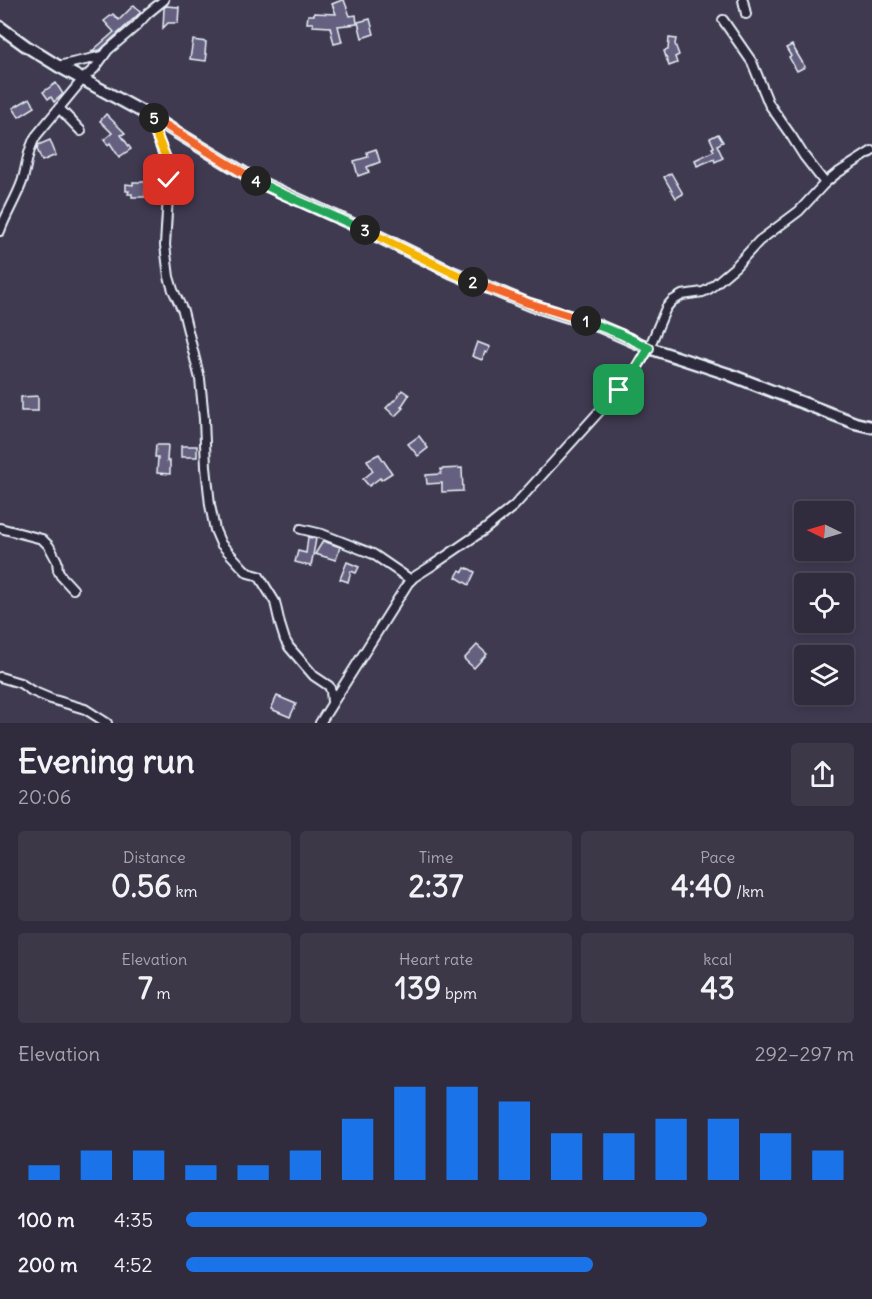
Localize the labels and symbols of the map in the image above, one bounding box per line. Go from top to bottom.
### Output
pin: 5 [139,103,169,133]
pin [143,154,194,205]
pin: 4 [241,166,271,196]
pin: 3 [350,215,380,245]
pin: 2 [458,267,488,297]
pin: 1 [571,306,601,336]
pin [593,364,644,415]
north arrow [794,501,854,561]

